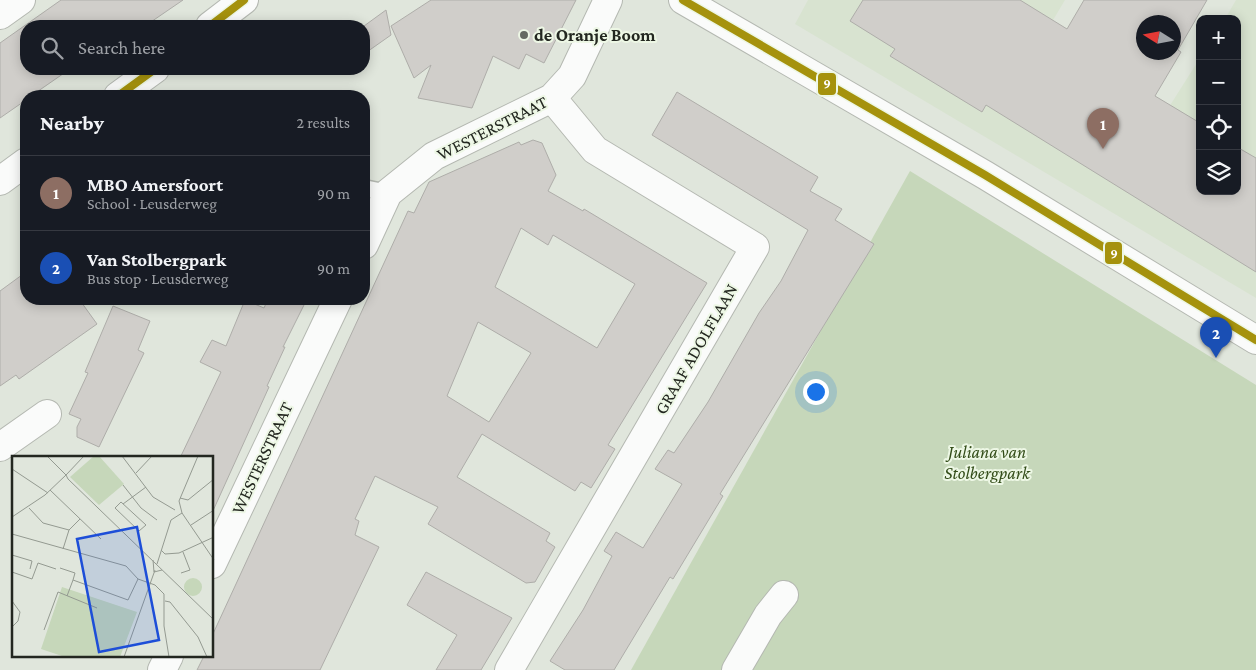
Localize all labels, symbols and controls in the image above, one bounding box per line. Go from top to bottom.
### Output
north arrow [1136,15,1181,60]
map controls [1196,15,1241,195]
button: + [1196,15,1241,60]
search box [20,20,370,75]
place label: de Oranje Boom [534,25,656,46]
marker: de Oranje Boom [518,29,530,41]
icon: search [38,34,66,62]
text: Search here [78,37,165,58]
button: − [1196,60,1241,105]
line badge: 9 [817,72,837,96]
text: 9 [823,75,831,91]
street label: WESTERSTRAAT [433,91,551,164]
button: locate [1196,105,1241,150]
pin: 1 [1087,108,1119,149]
text: Nearby [40,111,104,135]
text: 2 results [297,114,350,131]
button: layers [1196,150,1241,195]
text: MBO Amersfoort [87,174,223,195]
text: 1 [53,185,59,202]
text: 90 m [317,185,350,202]
text: School · Leusderweg [87,195,217,212]
line badge: 9 [1104,241,1123,265]
text: 9 [1110,245,1118,261]
text: Van Stolbergpark [87,249,226,270]
text: 2 [52,260,60,277]
text: 90 m [317,260,350,277]
text: Bus stop · Leusderweg [87,270,229,287]
street label: GRAAF ADOLFLAAN [651,280,741,418]
pin: 2 [1200,317,1232,358]
your location [803,379,829,405]
street label: WESTERSTRAAT [227,399,297,517]
park label: Juliana van Stolbergpark [944,442,1031,483]
inset map [12,456,214,658]

